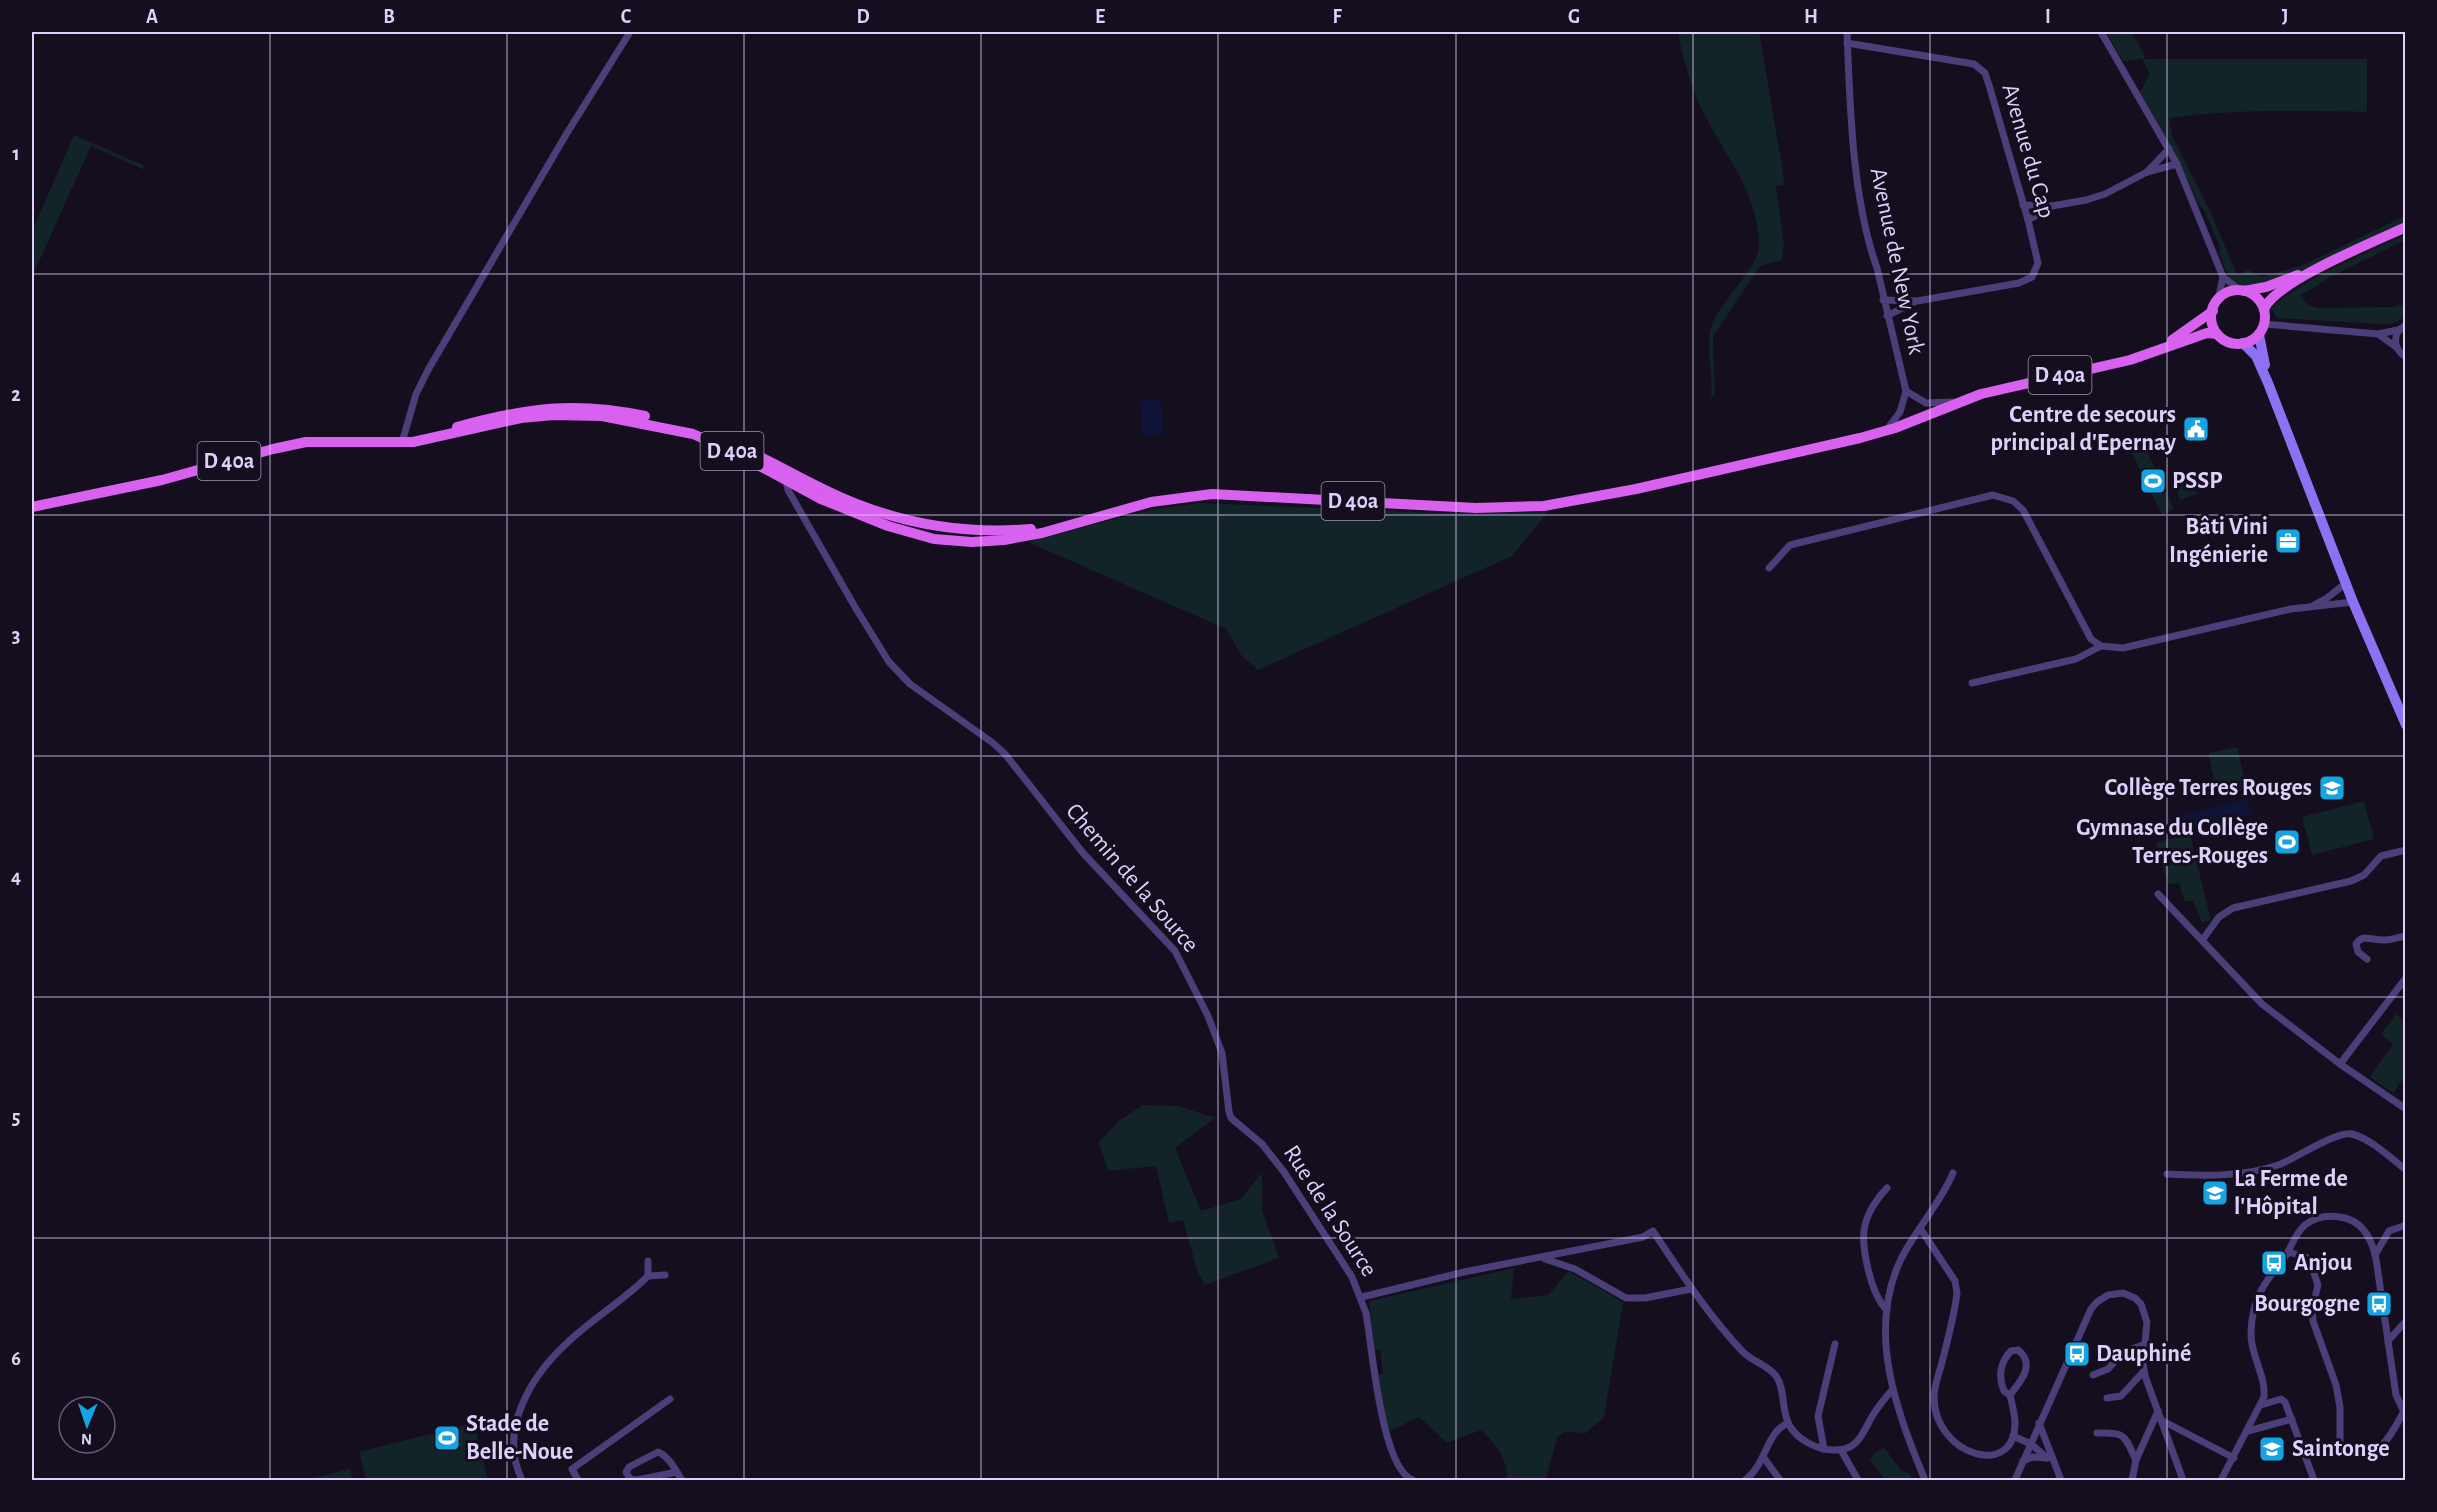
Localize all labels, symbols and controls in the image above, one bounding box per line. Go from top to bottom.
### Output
text: A [146,7,158,27]
text: B [383,7,395,27]
text: C [621,7,632,27]
text: D [856,7,870,27]
text: E [1095,7,1105,27]
text: F [1332,7,1342,27]
text: G [1568,7,1580,27]
text: H [1804,7,1818,27]
text: I [2045,7,2051,27]
text: J [2282,7,2288,27]
street label: Avenue du Cap [1997,81,2059,221]
text: 1 [12,144,20,164]
street label: Avenue de New York [1866,166,1928,356]
road number: D 40a [2028,356,2092,394]
text: 2 [11,385,21,405]
place label: Centre de secours principal d'Epernay [1991,403,2176,455]
public building icon: Centre de secours principal d'Epernay [2181,414,2211,444]
road number: D 40a [700,432,764,470]
road number: D 40a [198,442,260,480]
sports icon: PSSP [2138,466,2168,496]
place label: PSSP [2172,469,2222,493]
road number: D 40a [1322,482,1384,520]
place label: Bâti Vini Ingénierie [2169,515,2268,567]
office icon: Bâti Vini Ingénierie [2273,526,2303,556]
text: 3 [12,626,20,646]
school or university icon: Collège Terres Rouges [2317,773,2347,803]
place label: Collège Terres Rouges [2105,776,2312,800]
street label: Chemin de la Source [1061,799,1203,957]
place label: Gymnase du Collège Terres-Rouges [2076,816,2268,868]
sports icon: Gymnase du Collège Terres-Rouges [2272,827,2302,857]
text: 4 [11,867,21,887]
text: 5 [12,1108,20,1128]
street label: Rue de la Source [1279,1141,1381,1281]
place label: La Ferme de l'Hôpital [2234,1167,2348,1219]
school or university icon: La Ferme de l'Hôpital [2200,1178,2230,1208]
bus stop icon: Anjou [2259,1248,2289,1278]
place label: Anjou [2294,1251,2353,1275]
bus stop icon: Bourgogne [2364,1289,2394,1319]
place label: Bourgogne [2254,1292,2360,1316]
bus stop icon: Dauphiné [2062,1339,2092,1369]
place label: Dauphiné [2096,1342,2191,1366]
text: 6 [11,1349,21,1369]
north arrow [57,1395,117,1455]
place label: Stade de Belle-Noue [466,1412,573,1464]
sports icon: Stade de Belle-Noue [432,1423,462,1453]
text: N [81,1431,92,1447]
school or university icon: Saintonge [2257,1434,2287,1464]
place label: Saintonge [2292,1437,2390,1461]

